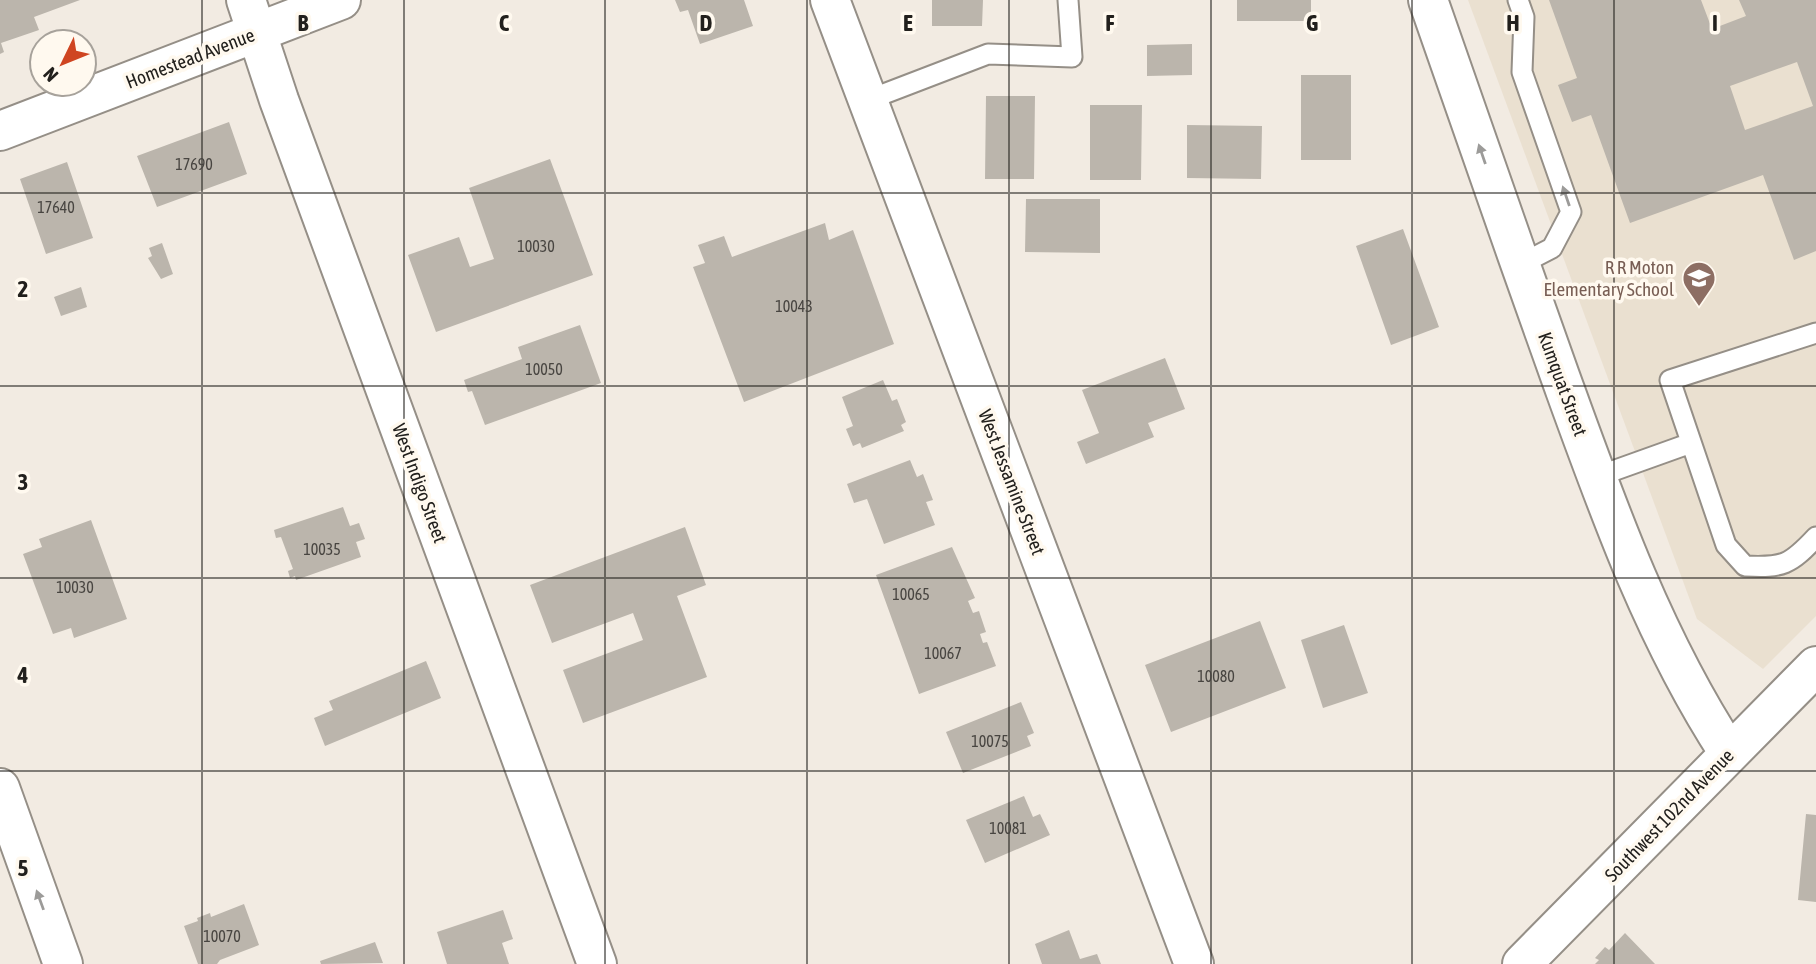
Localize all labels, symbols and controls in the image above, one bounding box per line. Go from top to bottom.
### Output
text: B [298,10,309,36]
text: C [499,10,510,36]
text: D [700,10,713,36]
text: E [903,10,913,36]
text: F [1105,10,1115,36]
text: G [1306,10,1318,36]
text: H [1506,10,1520,36]
text: I [1712,10,1718,36]
street label: Homestead Avenue [123,23,257,93]
north arrow [28,28,98,98]
text: N [39,63,62,86]
one-way arrow [1476,143,1487,164]
house number: 17690 [175,155,213,173]
one-way arrow [1560,186,1571,207]
house number: 17640 [37,198,75,216]
house number: 10030 [517,237,555,255]
place label: R R Moton Elementary School [1543,256,1674,300]
school or university icon: R R Moton Elementary School [1680,259,1718,308]
text: 2 [18,276,28,302]
house number: 10043 [775,297,813,315]
street label: Kumquat Street [1534,329,1592,439]
house number: 10050 [525,360,563,378]
street label: West Jessamine Street [974,406,1050,558]
street label: West Indigo Street [388,420,452,546]
text: 3 [18,469,28,495]
house number: 10035 [303,540,341,558]
house number: 10030 [56,578,94,596]
house number: 10065 [892,585,930,603]
house number: 10067 [924,644,962,662]
text: 4 [17,662,29,688]
house number: 10080 [1197,667,1235,685]
house number: 10075 [971,732,1009,750]
street label: Southwest 102nd Avenue [1600,744,1738,886]
house number: 10081 [989,819,1027,837]
text: 5 [18,855,29,881]
one-way arrow [34,889,45,910]
house number: 10070 [203,927,241,945]

